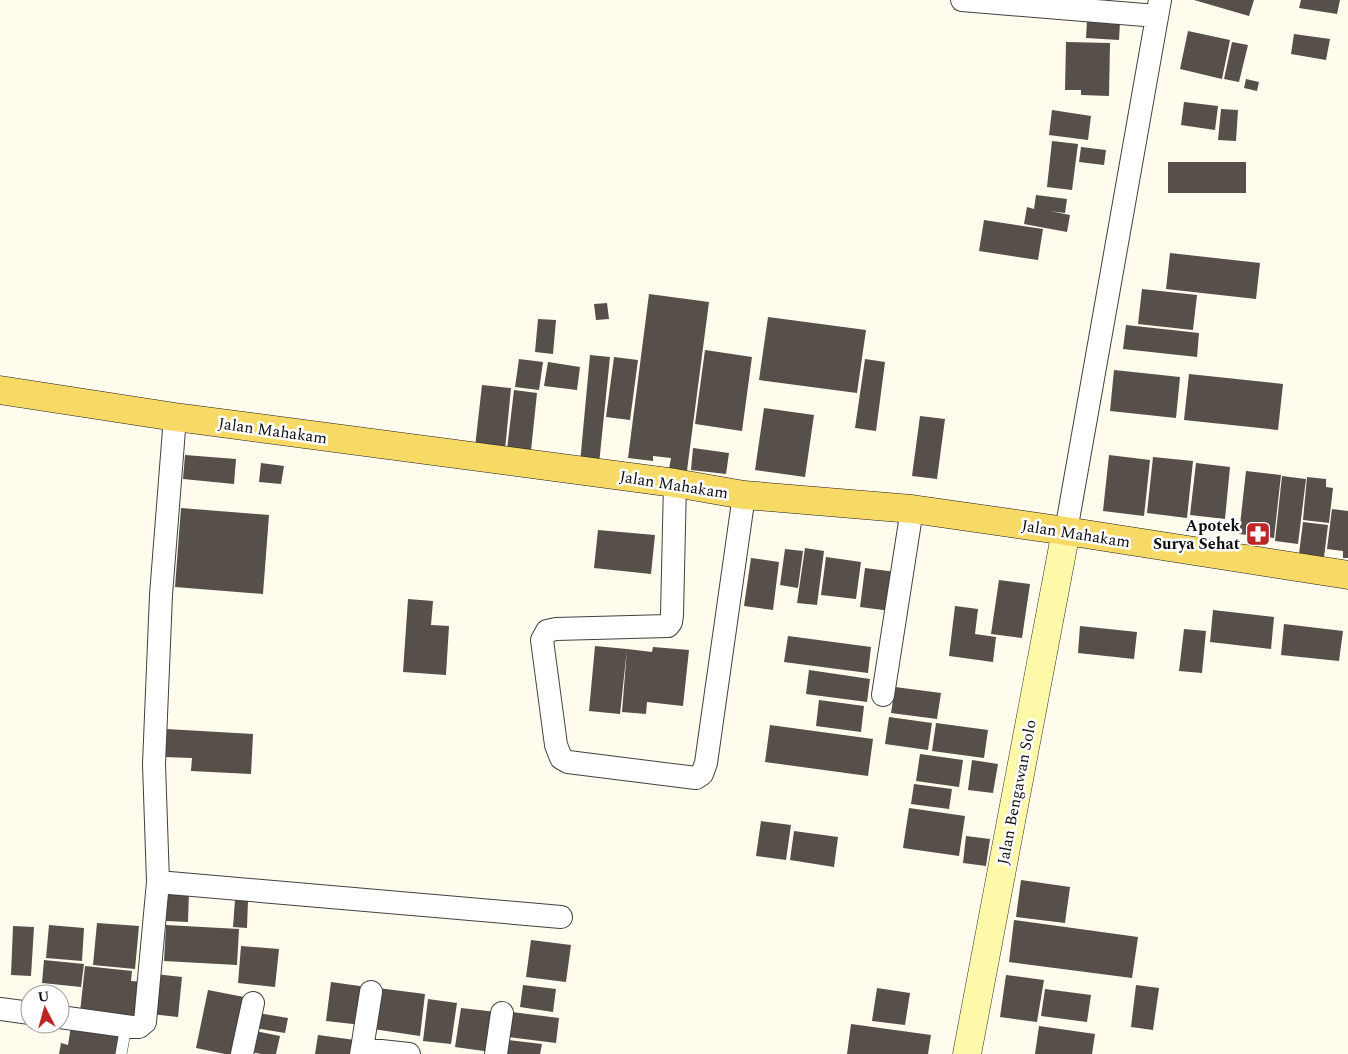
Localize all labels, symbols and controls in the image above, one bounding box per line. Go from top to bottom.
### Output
street label: Jalan Mahakam [217,411,329,451]
street label: Jalan Mahakam [618,465,730,505]
street label: Jalan Mahakam [1020,514,1132,554]
place label: Apotek Surya Sehat [1153,514,1240,556]
pharmacy icon: Apotek Surya Sehat [1245,521,1271,547]
street label: Jalan Bengawan Solo [991,718,1043,867]
north arrow [20,984,70,1034]
text: U [37,985,51,1008]

